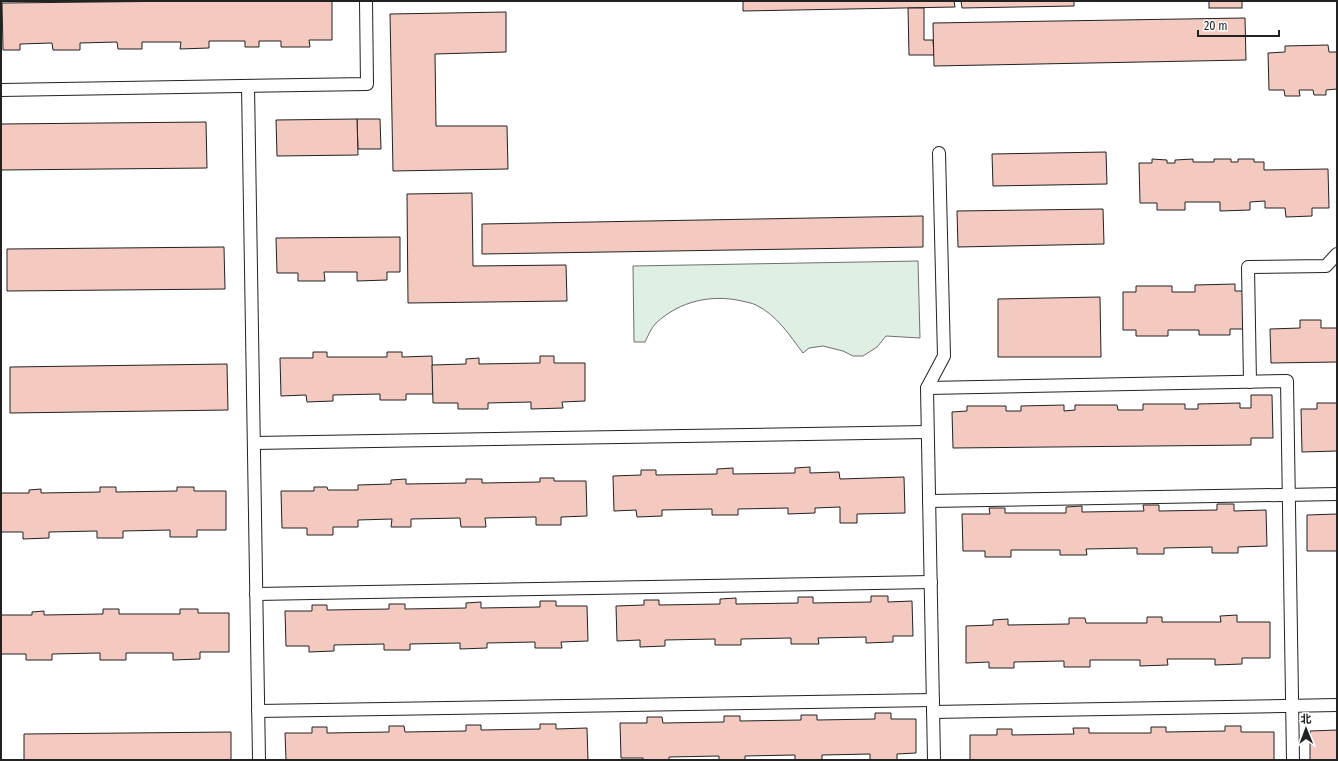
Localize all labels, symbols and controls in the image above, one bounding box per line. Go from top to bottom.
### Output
scale bar [1198,12,1279,38]
text: 20 m [1204,19,1228,33]
north arrow [1286,709,1326,749]
text: 北 [1300,713,1311,726]

